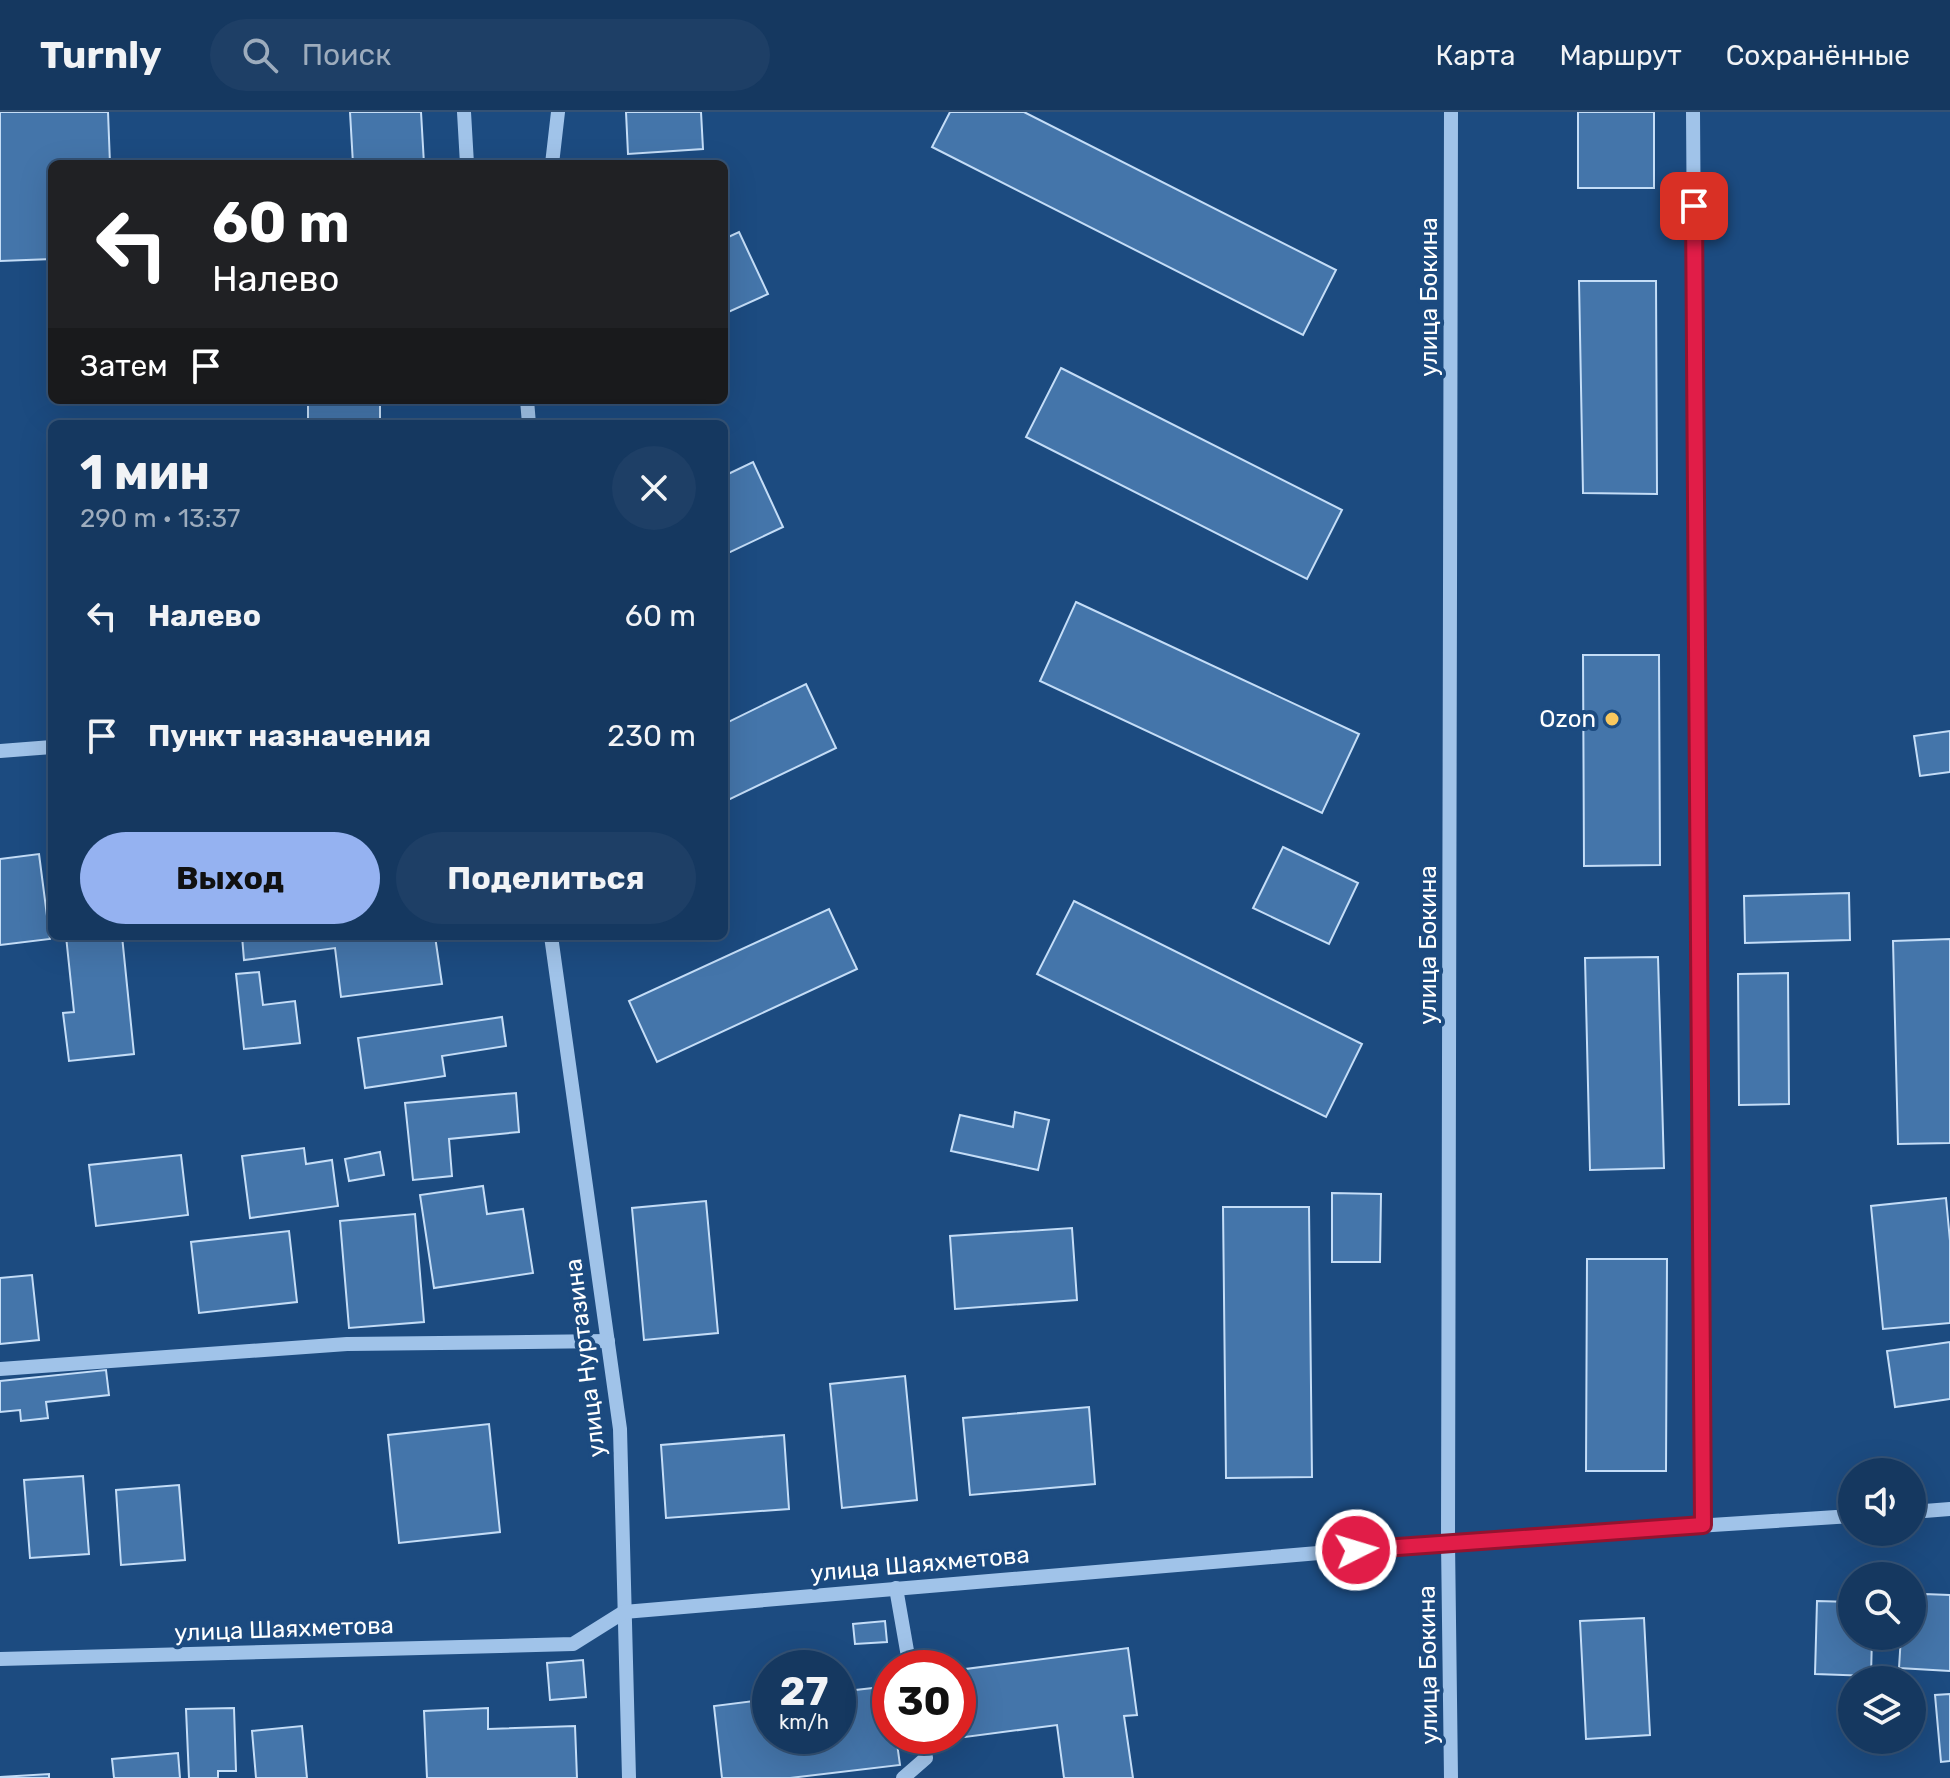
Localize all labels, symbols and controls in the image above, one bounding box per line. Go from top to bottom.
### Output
search box [210,19,770,91]
text: Turnly [40,32,162,78]
icon: search [238,33,282,77]
text: Поиск [302,37,391,73]
text: Карта [1436,39,1515,72]
text: Маршрут [1559,39,1682,72]
text: Сохранённые [1726,39,1910,72]
pin [1660,172,1728,240]
icon: arrive [1672,184,1716,228]
text: 60 m [212,190,350,256]
icon: left [80,192,184,296]
street label: улица Бокина [1415,217,1443,377]
text: Налево [212,257,339,300]
icon: arrive [184,344,228,388]
text: Затем [80,348,168,384]
text: 1 мин [80,444,210,501]
button: close [612,446,696,530]
text: 290 m · 13:37 [80,503,240,534]
icon: left [80,594,124,638]
text: Налево [148,598,261,634]
text: 60 m [625,598,696,634]
place label: Ozon [1539,705,1596,733]
marker: Ozon [1603,710,1621,728]
icon: arrive [80,714,124,758]
text: Пункт назначения [148,718,431,754]
text: 230 m [607,718,696,754]
button: Выход [80,832,380,924]
button: Поделиться [396,832,696,924]
street label: улица Бокина [1414,865,1442,1025]
street label: улица Нуртазина [559,1257,611,1459]
map controls [1838,1458,1926,1754]
button: sound [1838,1458,1926,1546]
position arrow [1314,1508,1398,1592]
street label: улица Шаяхметова [809,1540,1031,1588]
button: search [1838,1562,1926,1650]
street label: улица Бокина [1413,1585,1443,1745]
street label: улица Шаяхметова [174,1611,394,1647]
speed limit sign: 30 [872,1650,976,1754]
button: layers [1838,1666,1926,1754]
text: 27 [780,1668,828,1715]
text: km/h [779,1710,829,1734]

